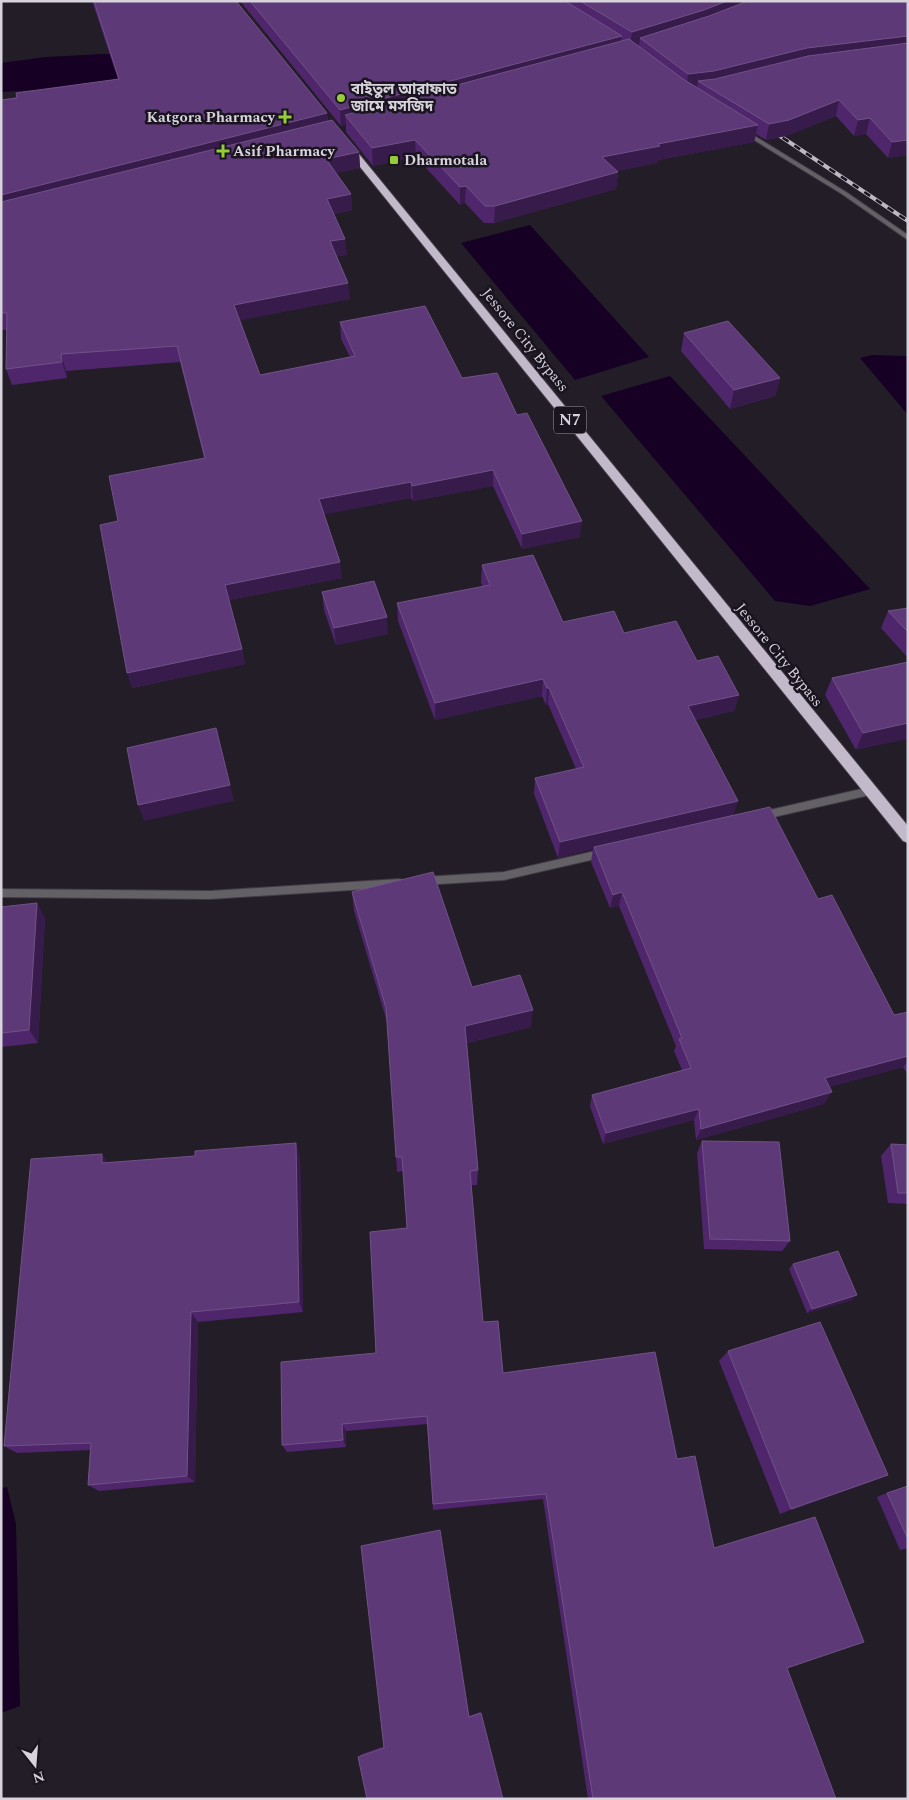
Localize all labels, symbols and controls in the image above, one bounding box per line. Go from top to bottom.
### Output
place label: বাইতুল আরাফাত জামে মসজিদ [350,78,457,118]
marker: বাইতুল আরাফাত জামে মসজিদ [335,92,347,104]
place label: Katgora Pharmacy [147,106,276,129]
marker: Katgora Pharmacy [279,111,291,123]
place label: Asif Pharmacy [233,140,336,163]
marker: Asif Pharmacy [217,145,229,157]
place label: Dharmotala [404,149,487,172]
marker: Dharmotala [388,154,400,166]
street label: Jessore City Bypass [476,283,574,397]
road number: N7 [554,406,586,434]
street label: Jessore City Bypass [730,598,828,712]
north arrow [10,1740,60,1790]
text: N [30,1765,47,1789]

